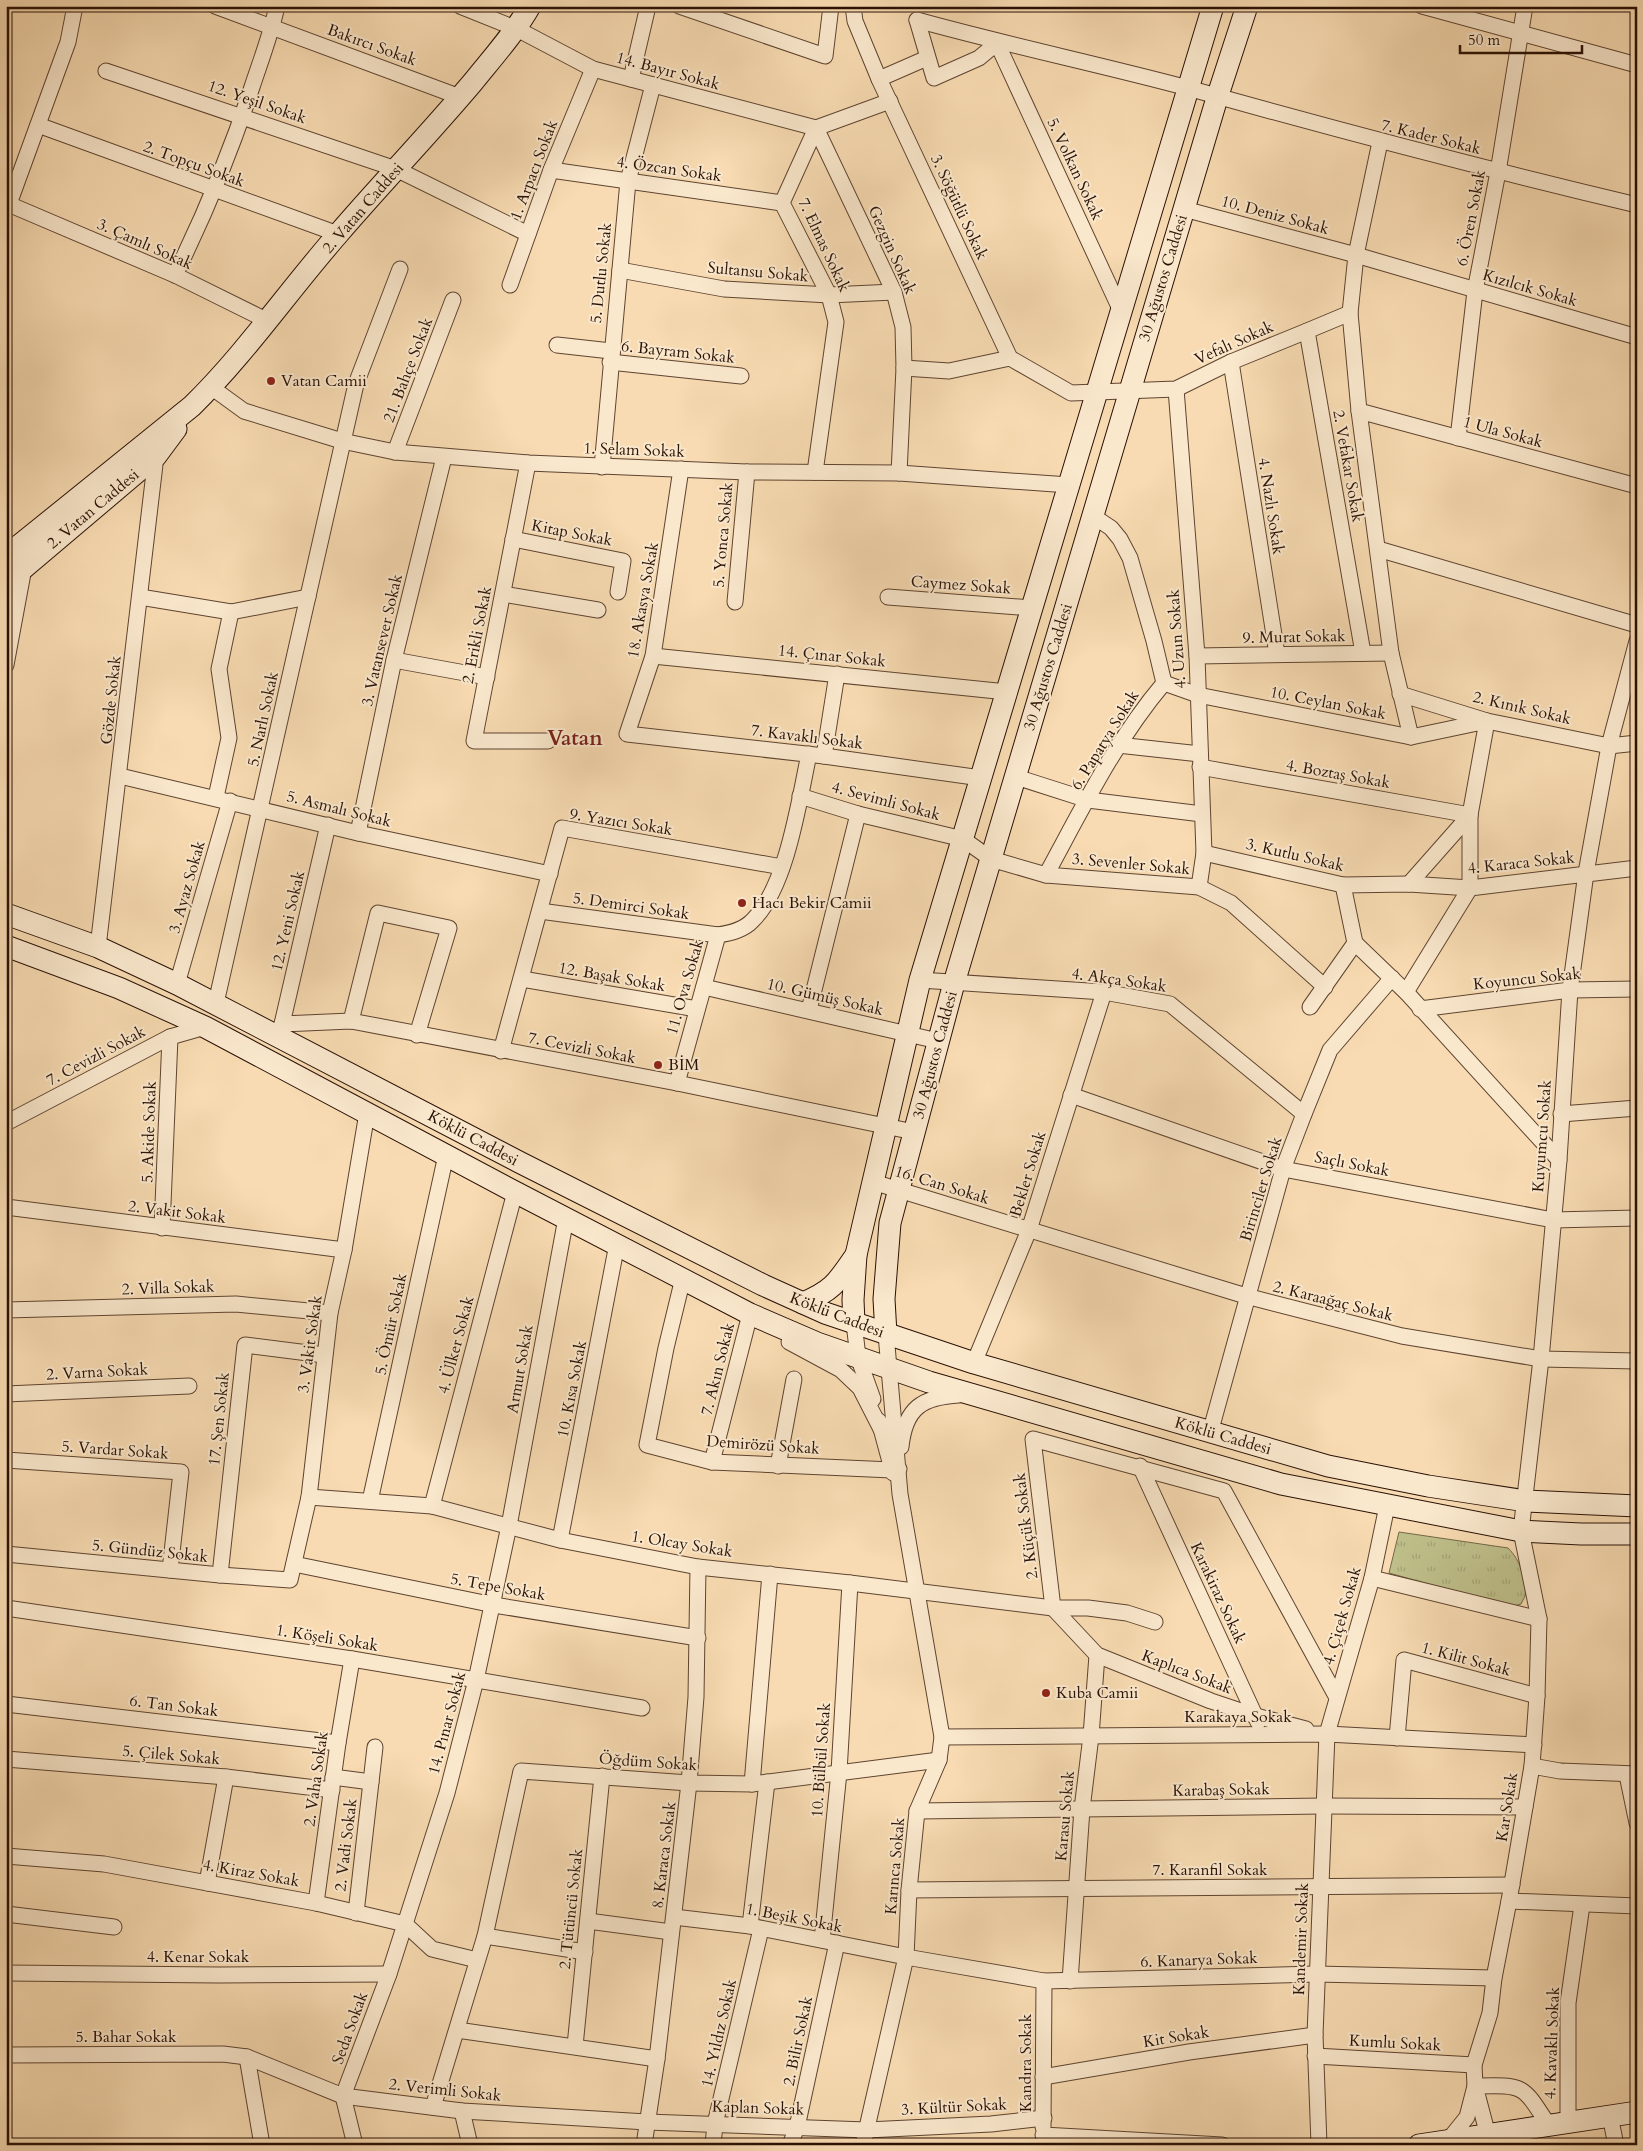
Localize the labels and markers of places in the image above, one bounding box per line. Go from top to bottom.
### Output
place label: Vatan Camii [281,370,367,392]
marker: Vatan Camii [265,375,277,387]
place label: Hacı Bekir Camii [752,892,872,914]
marker: Hacı Bekir Camii [736,897,748,909]
place label: BİM [668,1054,699,1076]
marker: BİM [652,1059,664,1071]
place label: Kuba Camii [1056,1682,1139,1704]
marker: Kuba Camii [1040,1687,1052,1699]

